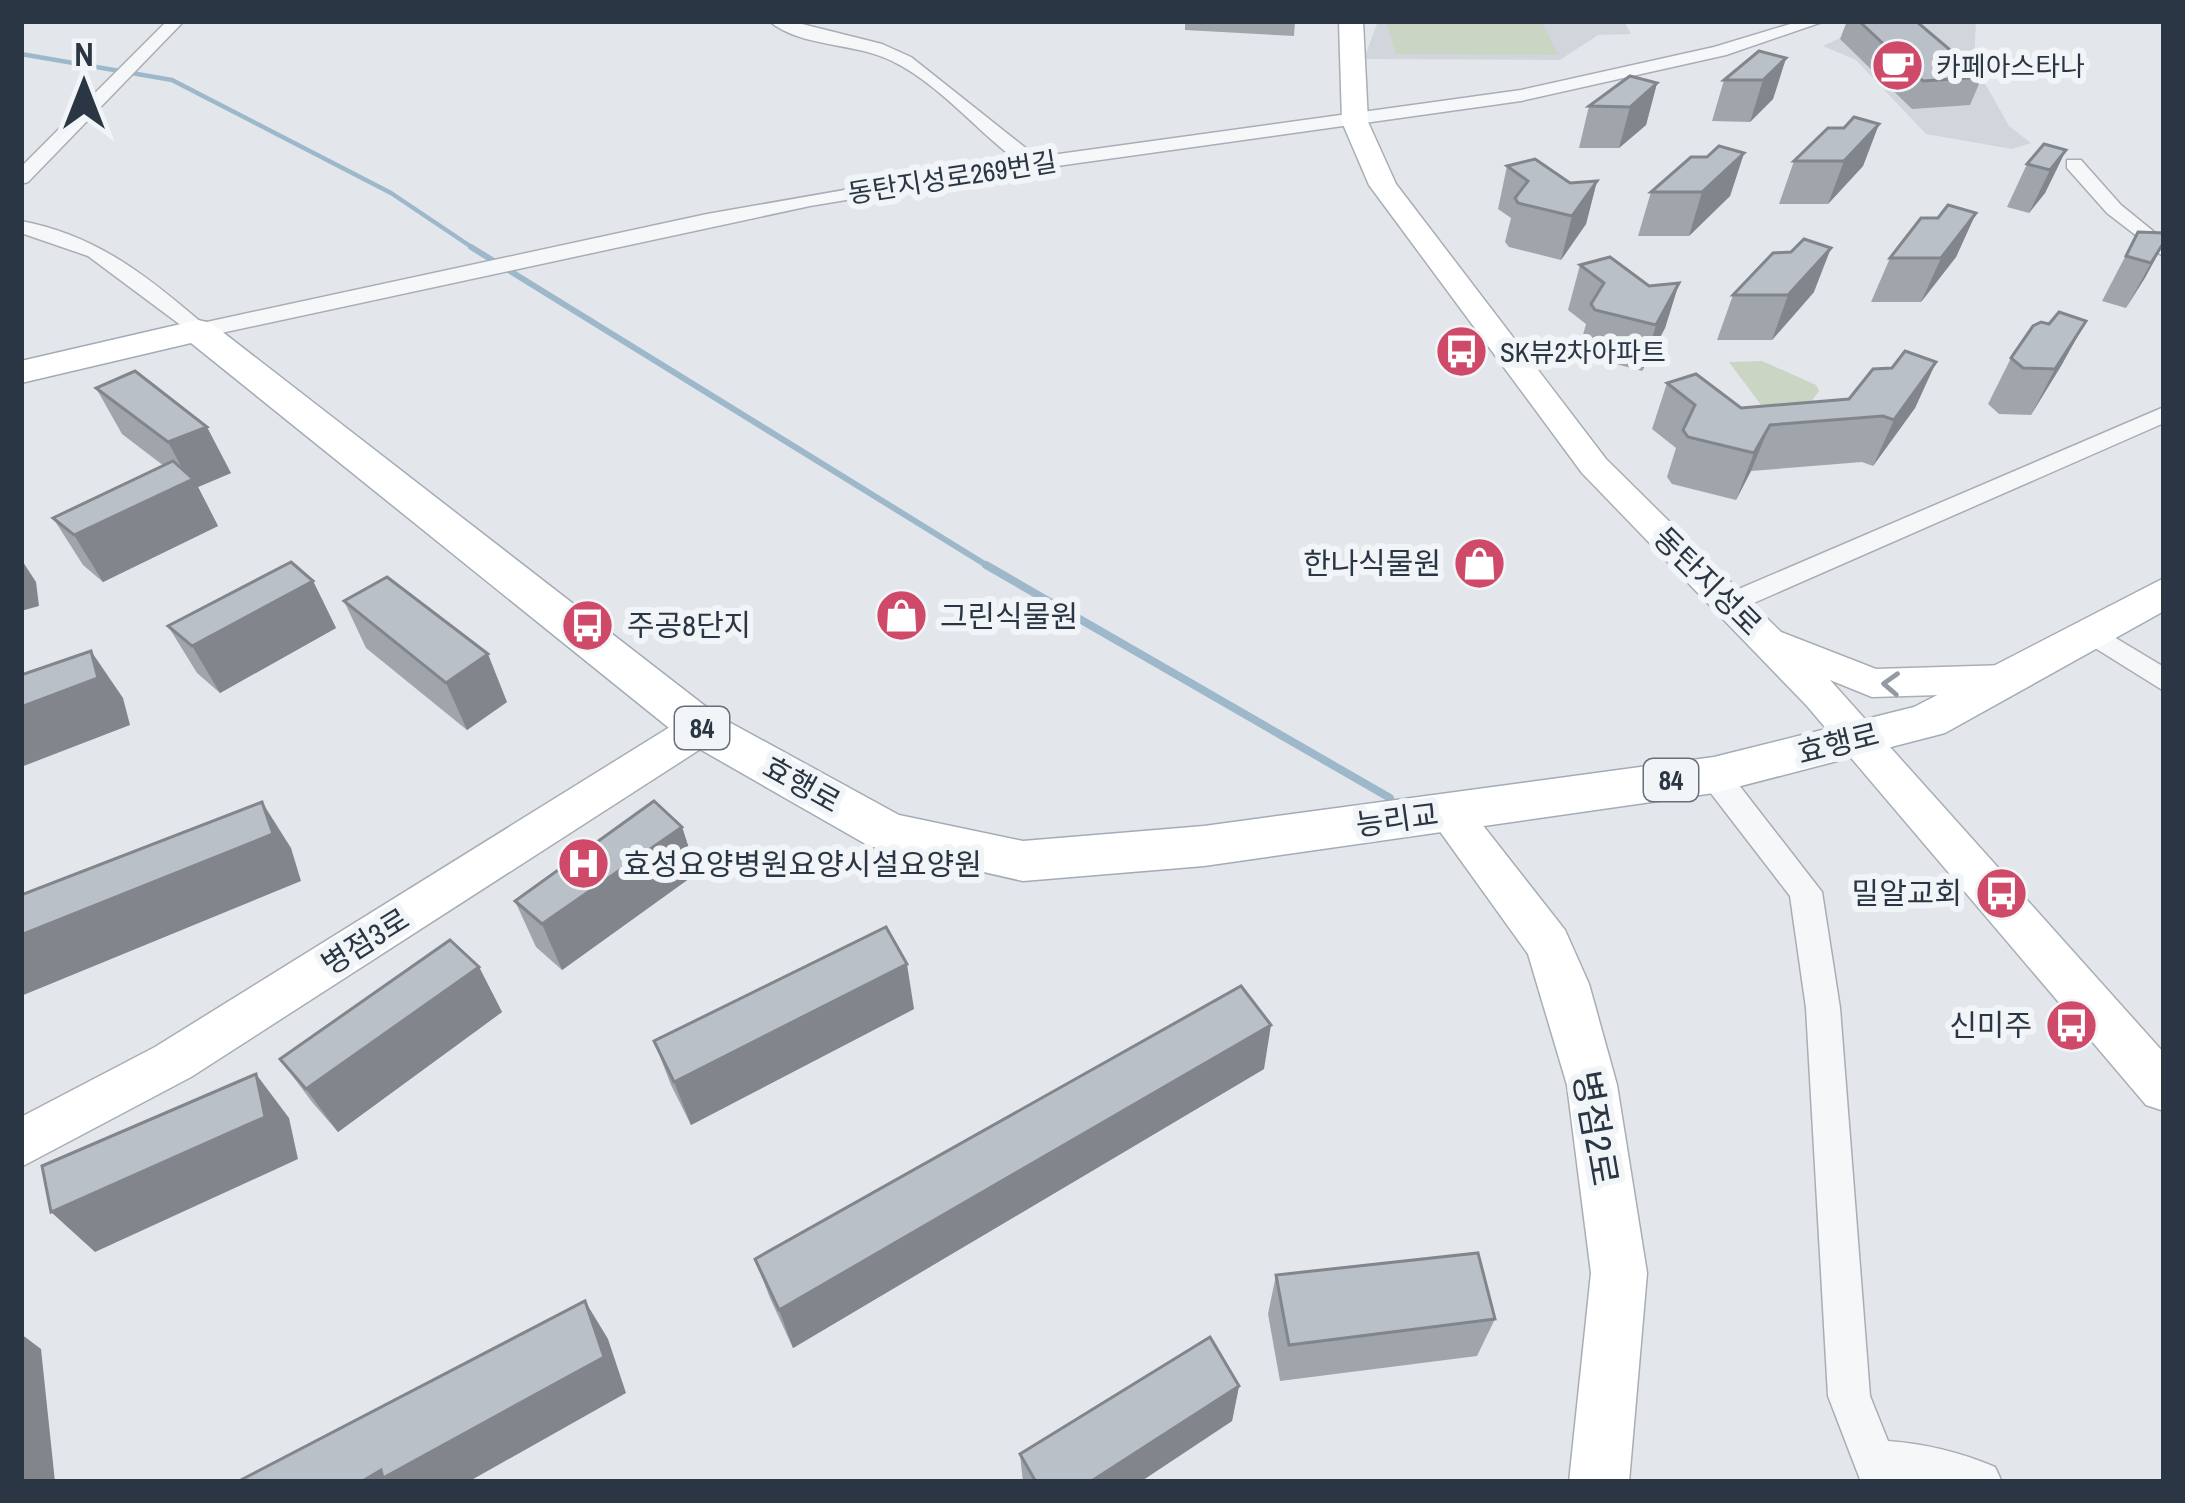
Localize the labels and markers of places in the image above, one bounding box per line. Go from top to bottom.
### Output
cafe icon: 카페아스타나 [1869,38,1925,94]
place label: 카페아스타나 [1936,48,2085,84]
bus stop icon: SK뷰2차아파트 [1433,324,1489,380]
place label: SK뷰2차아파트 [1500,334,1666,370]
shop icon: 한나식물원 [1452,535,1508,591]
place label: 한나식물원 [1303,543,1441,583]
shop icon: 그린식물원 [873,588,929,644]
place label: 그린식물원 [940,596,1078,636]
bus stop icon: 주공8단지 [560,597,616,653]
place label: 주공8단지 [627,605,751,645]
hospital icon: 효성요양병원요양시설요양원 [556,836,612,892]
place label: 효성요양병원요양시설요양원 [623,844,982,884]
bus stop icon: 밀알교회 [1973,865,2029,921]
place label: 밀알교회 [1852,873,1962,913]
bus stop icon: 신미주 [2043,997,2099,1053]
place label: 신미주 [1949,1005,2032,1045]

